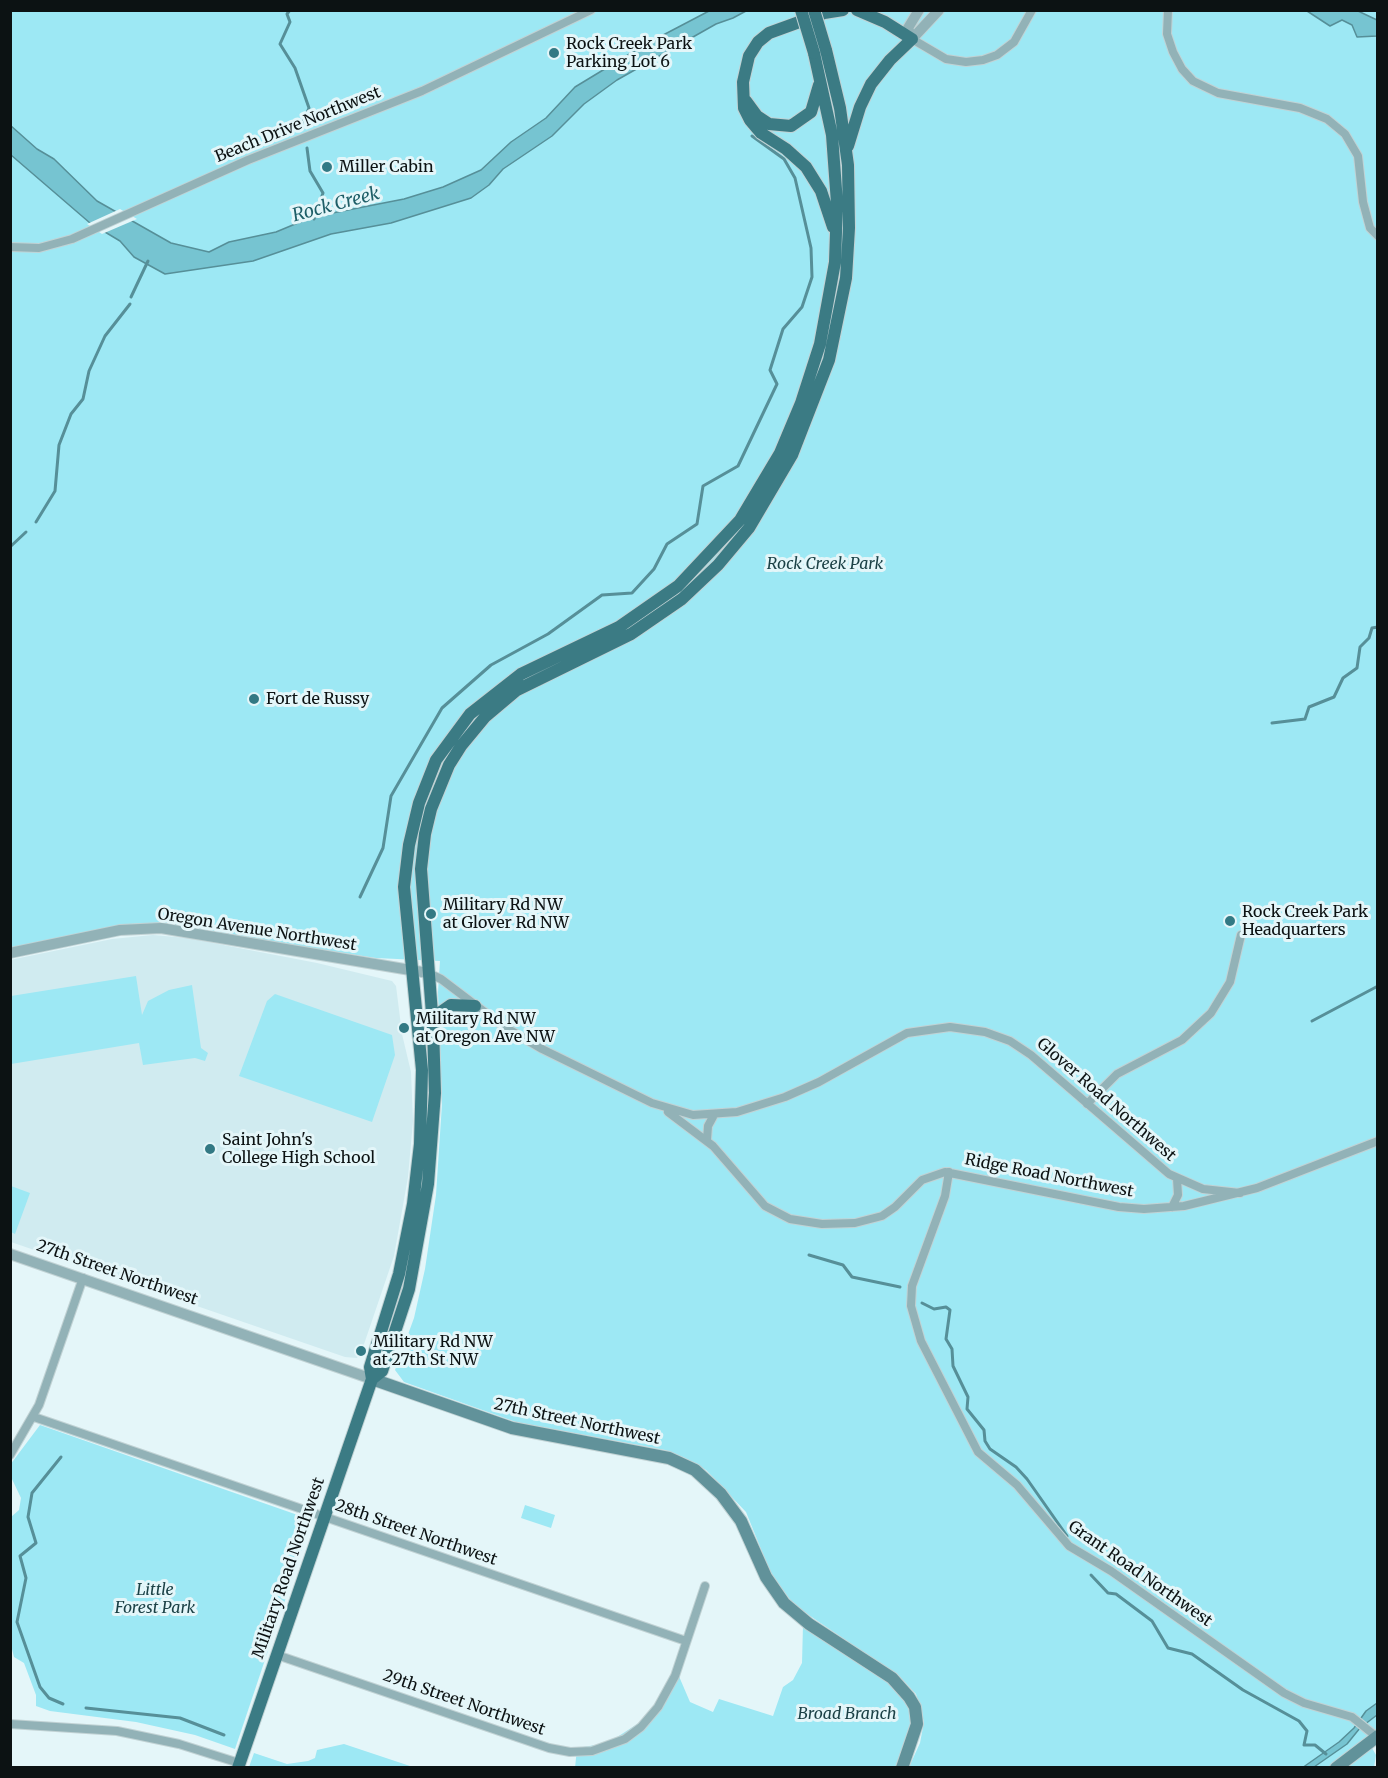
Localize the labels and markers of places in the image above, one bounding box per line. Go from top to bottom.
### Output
place label: Rock Creek Park Parking Lot 6 [566,34,692,72]
marker: Rock Creek Park Parking Lot 6 [547,46,561,60]
place label: Miller Cabin [339,157,434,177]
marker: Miller Cabin [320,160,334,174]
place label: Fort de Russy [266,689,369,709]
marker: Fort de Russy [247,692,261,706]
place label: Military Rd NW at Glover Rd NW [443,895,569,933]
place label: Rock Creek Park Headquarters [1242,902,1368,940]
marker: Military Rd NW at Glover Rd NW [424,907,438,921]
marker: Rock Creek Park Headquarters [1223,914,1237,928]
place label: Military Rd NW at Oregon Ave NW [416,1009,555,1047]
marker: Military Rd NW at Oregon Ave NW [397,1021,411,1035]
place label: Saint John's College High School [222,1130,375,1168]
marker: Saint John's College High School [203,1142,217,1156]
place label: Military Rd NW at 27th St NW [373,1332,493,1370]
marker: Military Rd NW at 27th St NW [354,1344,368,1358]

